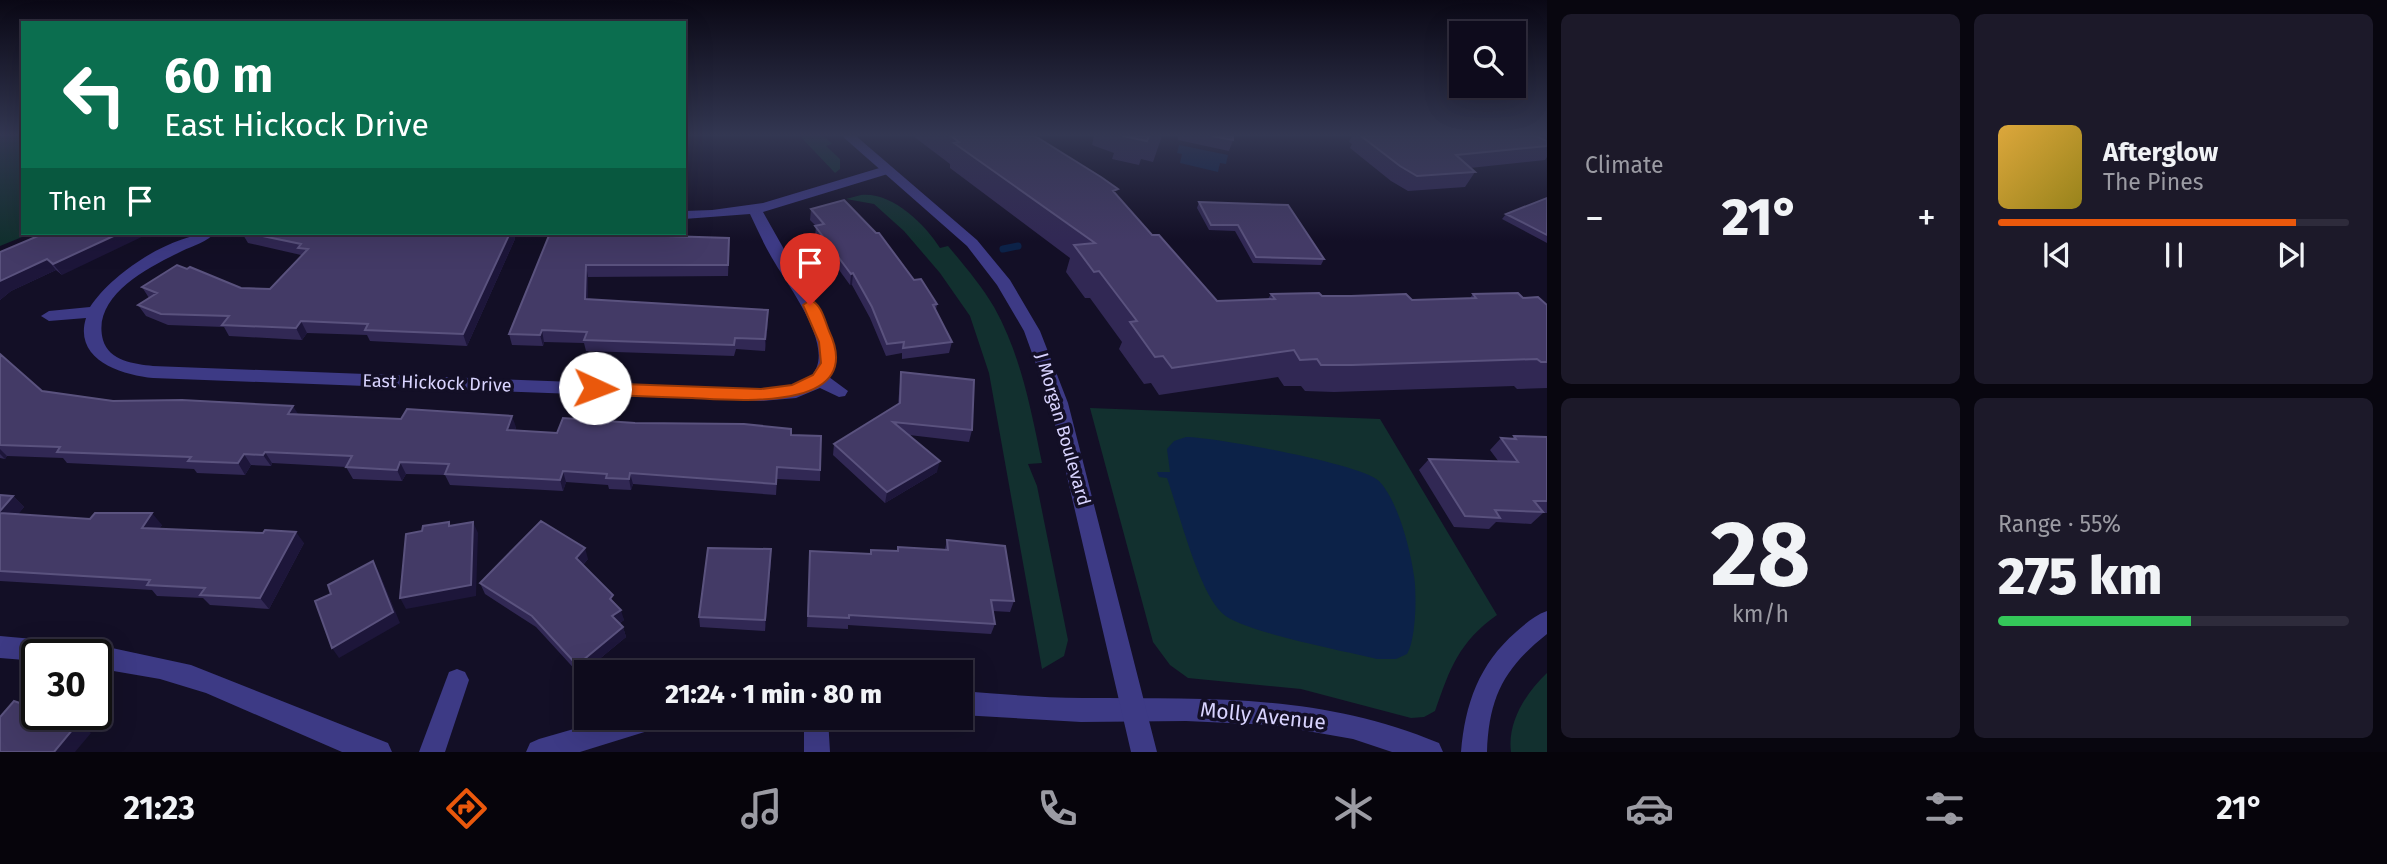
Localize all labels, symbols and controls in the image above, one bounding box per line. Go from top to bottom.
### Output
map controls [1449,21,1526,98]
button: search [1449,21,1526,98]
text: 60 m [164,46,273,105]
icon: left [49,49,140,140]
text: East Hickock Drive [164,106,429,144]
text: Afterglow [2103,137,2218,168]
text: Climate [1585,151,1664,179]
text: The Pines [2103,168,2204,196]
icon: arrive [121,182,159,220]
text: Then [49,186,107,217]
text: 21° [1722,186,1799,249]
text: − [1585,195,1604,241]
text: + [1917,195,1936,241]
pin [780,233,840,305]
icon: previous [2038,236,2076,274]
icon: pause [2155,236,2193,274]
icon: next [2272,236,2310,274]
icon: arrive [791,244,829,282]
street label: J Morgan Boulevard [1031,350,1095,508]
position arrow [558,351,632,425]
street label: East Hickock Drive [362,369,512,397]
text: 28 [1711,500,1810,609]
text: Range · 55% [1998,510,2121,538]
text: 275 km [1998,545,2162,608]
text: km/h [1732,600,1789,628]
speed limit sign: 30 [21,639,112,730]
text: 21:24 · 1 min · 80 m [665,679,882,710]
street label: Molly Avenue [1199,696,1327,736]
icon: directions [442,784,491,833]
icon: music [737,784,786,833]
icon: phone [1033,784,1082,833]
icon: climate [1329,784,1378,833]
icon: car [1625,784,1674,833]
icon: filters [1920,784,1969,833]
text: 21:23 [123,789,195,827]
text: 21° [2216,789,2264,827]

